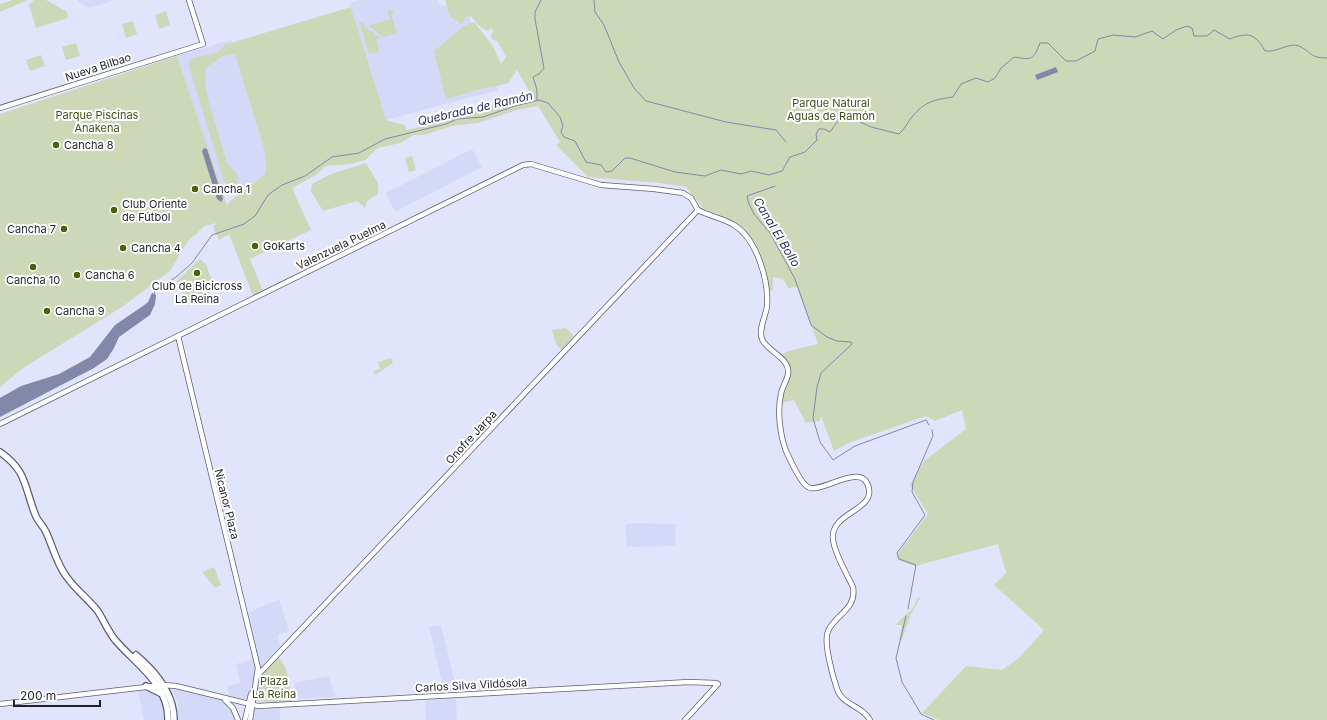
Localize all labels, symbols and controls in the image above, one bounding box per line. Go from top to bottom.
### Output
street label: Nueva Bilbao [63,50,133,84]
water label: Quebrada de Ramón [416,87,534,129]
park label: Parque Natural Aguas de Ramón [787,96,875,123]
park label: Parque Piscinas Anakena [56,108,139,135]
place label: Cancha 8 [64,138,114,152]
marker: Cancha 8 [51,140,61,150]
place label: Cancha 1 [203,182,250,196]
marker: Cancha 1 [190,184,200,194]
water label: Canal El Bollo [750,195,804,269]
place label: Club Oriente de Fútbol [122,197,187,224]
marker: Club Oriente de Fútbol [109,205,119,215]
street label: Valenzuela Puelma [294,217,388,273]
place label: Cancha 7 [7,222,56,236]
marker: Cancha 7 [59,224,69,234]
place label: GoKarts [263,239,305,253]
place label: Cancha 4 [131,241,181,255]
marker: GoKarts [250,241,260,251]
marker: Cancha 4 [118,243,128,253]
marker: Cancha 10 [28,262,38,272]
place label: Cancha 6 [85,268,135,282]
marker: Club de Bicicross La Reina [192,268,202,278]
marker: Cancha 6 [72,270,82,280]
place label: Cancha 10 [6,273,60,287]
place label: Club de Bicicross La Reina [152,279,242,306]
place label: Cancha 9 [55,304,105,318]
marker: Cancha 9 [42,306,52,316]
street label: Onofre Jarpa [442,407,500,467]
street label: Nicanor Plaza [212,467,242,541]
park label: Plaza La Reina [252,674,296,701]
street label: Carlos Silva Vildósola [415,675,527,695]
scale bar [14,682,100,708]
text: 200 m [20,688,56,703]

